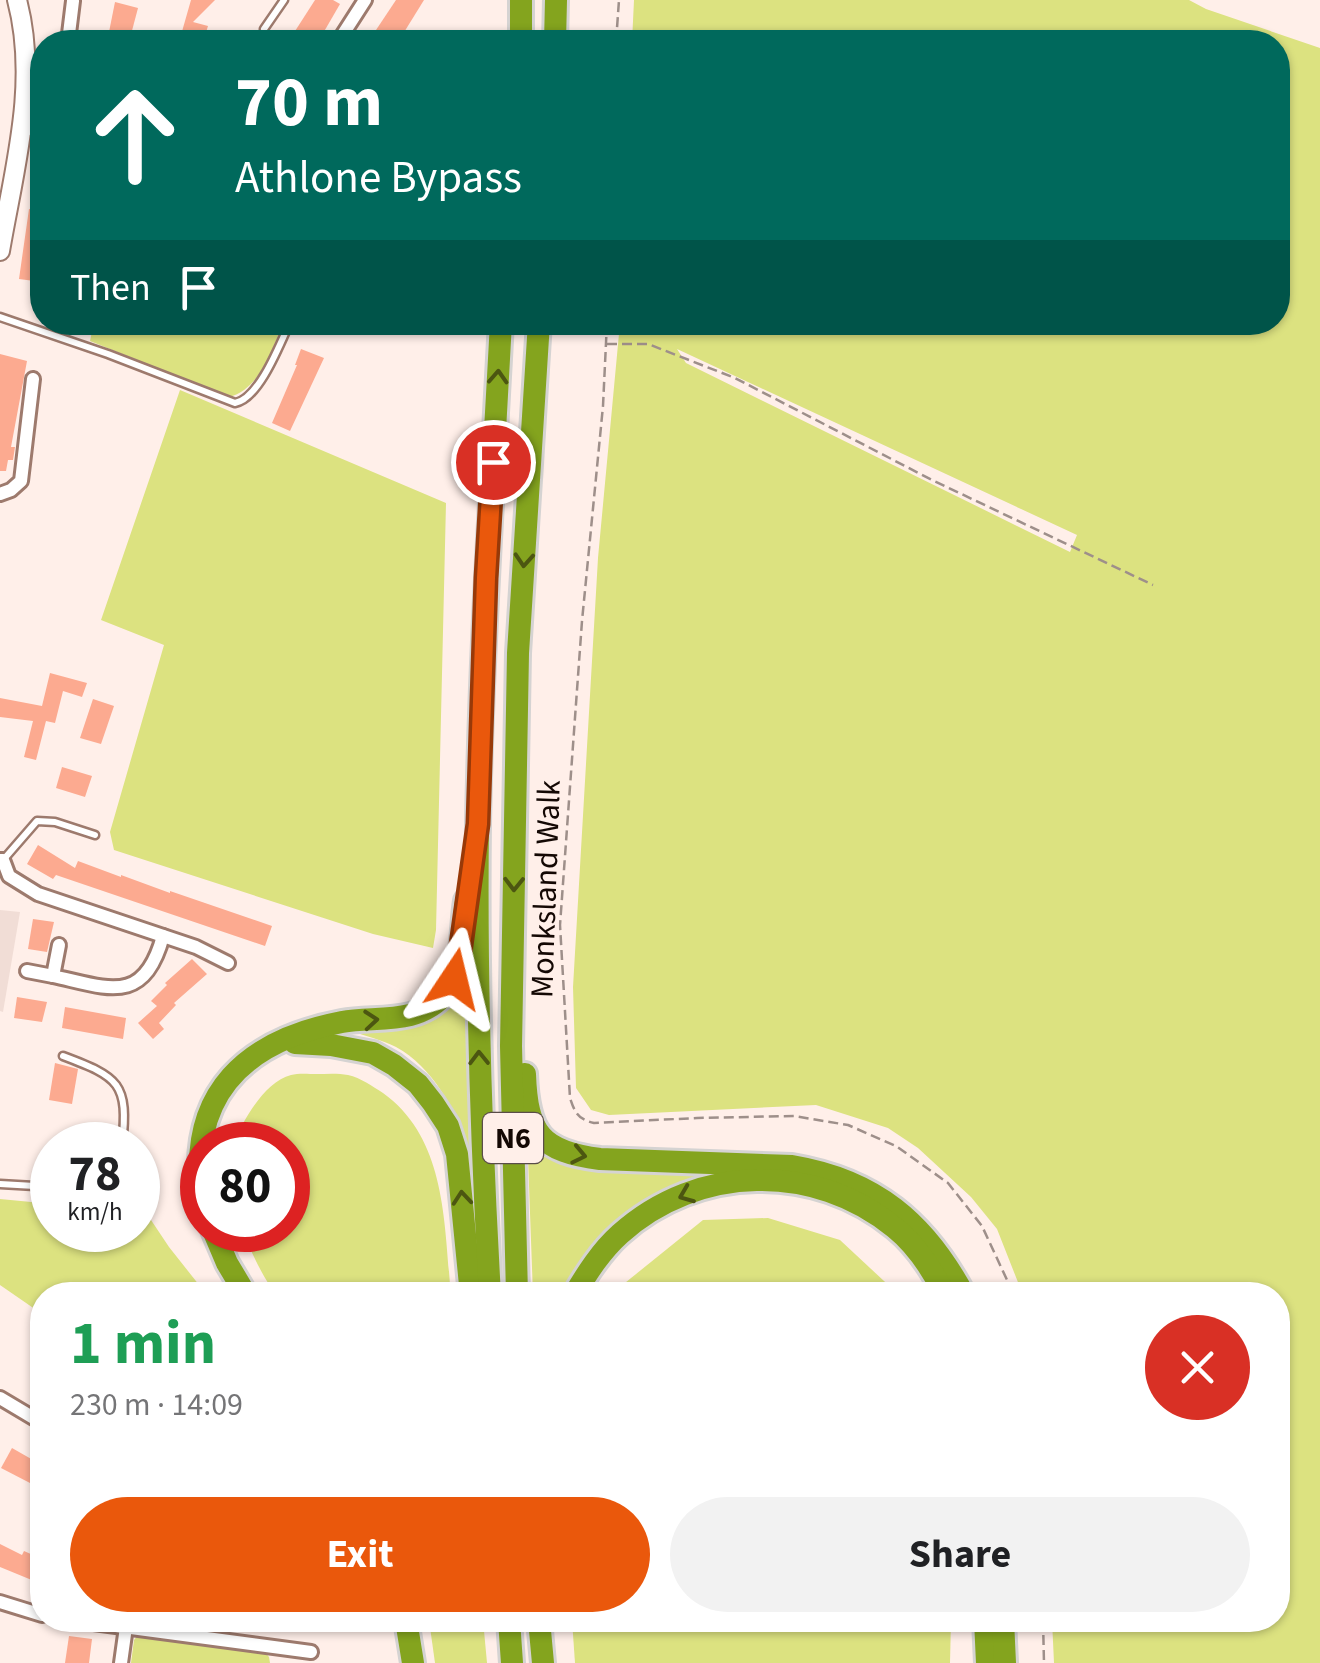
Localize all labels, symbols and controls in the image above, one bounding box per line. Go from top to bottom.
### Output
text: 70 m [235,53,383,153]
icon: ahead [70,70,200,200]
text: Athlone Bypass [235,146,522,210]
icon: arrive [171,260,226,315]
text: Then [70,261,151,315]
one-way arrow [487,368,508,384]
pin [451,420,536,505]
icon: arrive [466,435,521,490]
one-way arrow [514,552,535,568]
street label: Monksland Walk [519,779,573,999]
one-way arrow [504,877,525,893]
position arrow [402,927,506,1031]
one-way arrow [363,1010,379,1031]
one-way arrow [469,1049,490,1065]
road number: N6 [483,1113,543,1163]
speed limit sign: 80 [180,1122,310,1252]
text: 78 [69,1139,121,1210]
one-way arrow [570,1144,587,1165]
one-way arrow [678,1183,696,1203]
one-way arrow [451,1190,473,1206]
text: km/h [67,1194,123,1230]
text: 1 min [70,1302,216,1387]
button: close [1145,1315,1250,1420]
text: 230 m · 14:09 [70,1382,243,1428]
button: Exit [70,1497,650,1612]
button: Share [670,1497,1250,1612]

